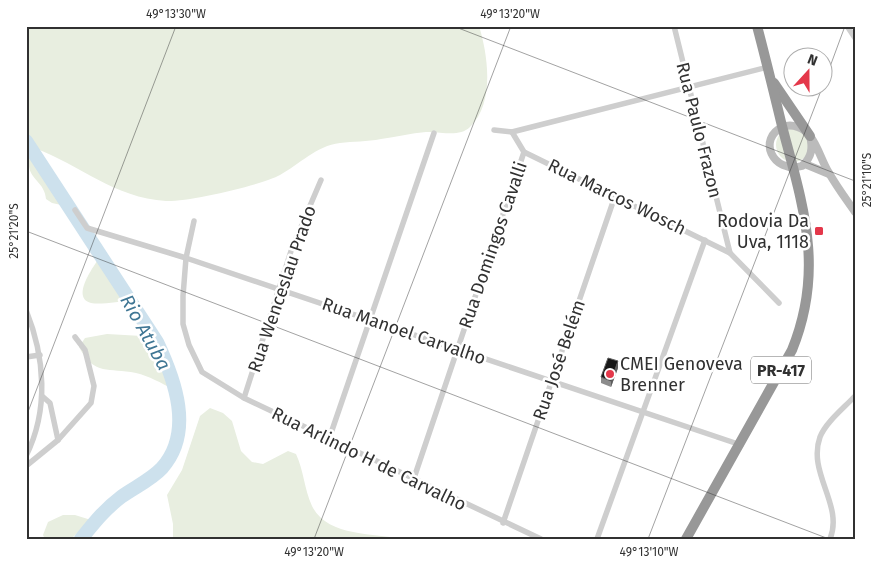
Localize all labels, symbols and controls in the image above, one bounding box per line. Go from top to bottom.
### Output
text: 49°13'30"W [146,7,206,21]
text: 49°13'20"W [480,7,540,21]
north arrow [784,48,834,98]
text: N [805,51,820,70]
street label: Rua Paulo Frazon [671,60,727,200]
text: 25°21'10"S [860,152,874,207]
street label: Rua Marcos Wosch [544,154,690,240]
street label: Rua Domingos Cavalli [454,159,532,331]
text: 25°21'20"S [7,203,21,259]
street label: Rua Wenceslau Prado [243,203,321,375]
place label: Rodovia Da Uva, 1118 [717,210,809,253]
marker: Rodovia Da Uva, 1118 [813,225,825,237]
water label: Rio Atuba [115,290,176,374]
street label: Rua Manoel Carvalho [319,293,489,369]
street label: Rua José Belém [528,297,590,423]
place label: CMEI Genoveva Brenner [620,353,743,396]
road number: PR-417 [751,356,811,384]
marker: CMEI Genoveva Brenner [604,368,616,380]
street label: Rua Arlindo H de Carvalho [268,402,470,516]
text: 49°13'20"W [284,545,344,559]
text: 49°13'10"W [619,545,679,559]

